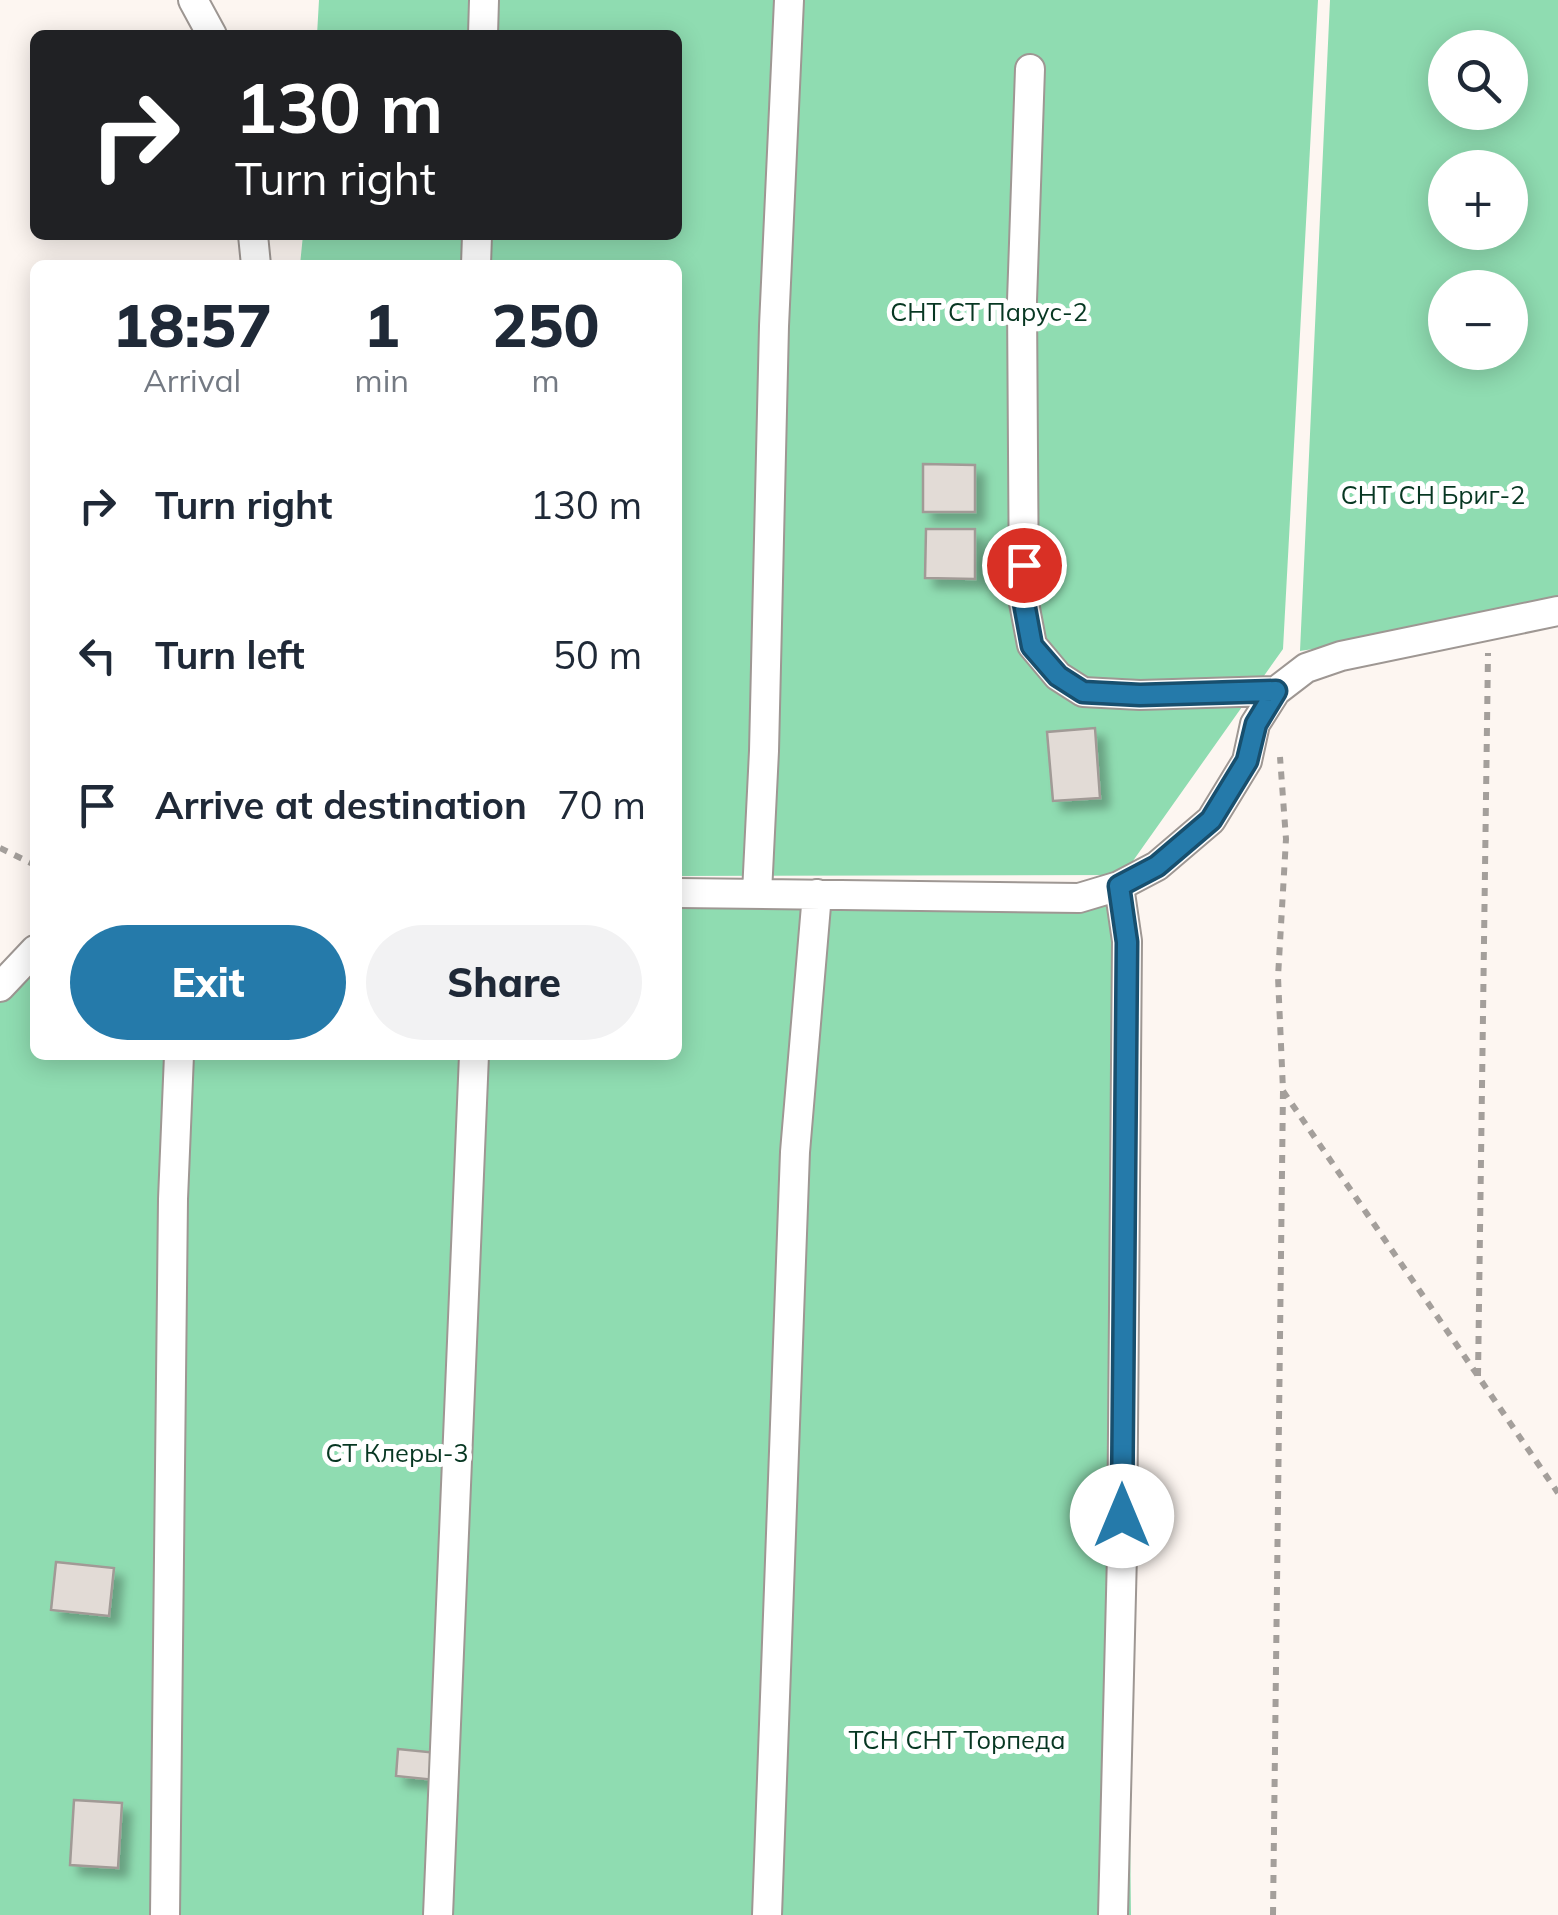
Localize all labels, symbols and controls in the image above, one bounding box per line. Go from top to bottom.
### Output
map controls [1428,30,1528,370]
button: search [1428,30,1528,130]
text: 130 m [235,63,443,151]
icon: right [70,70,200,200]
text: Turn right [235,150,436,206]
button: + [1428,150,1528,250]
button: − [1428,270,1528,370]
text: 18:57 [112,287,272,362]
text: 1 [364,287,400,362]
text: 250 [491,287,599,362]
park label: СНТ СТ Парус-2 [890,296,1088,327]
text: Arrival [143,360,241,400]
text: min [355,360,409,400]
text: m [531,360,560,400]
icon: right [70,478,125,533]
park label: СНТ СН Бриг-2 [1341,479,1525,510]
text: Turn right [155,481,332,529]
text: 130 m [530,481,642,529]
pin [982,523,1067,608]
icon: arrive [997,538,1052,593]
icon: left [70,628,125,683]
text: Turn left [155,631,305,679]
text: 50 m [553,631,642,679]
icon: arrive [70,778,125,833]
text: Arrive at destination [155,781,527,829]
text: 70 m [557,781,646,829]
button: Exit [70,925,346,1040]
button: Share [366,925,642,1040]
park label: СТ Клеры-3 [326,1437,468,1468]
position arrow [1070,1464,1174,1568]
park label: ТСН СНТ Торпеда [849,1724,1065,1755]

